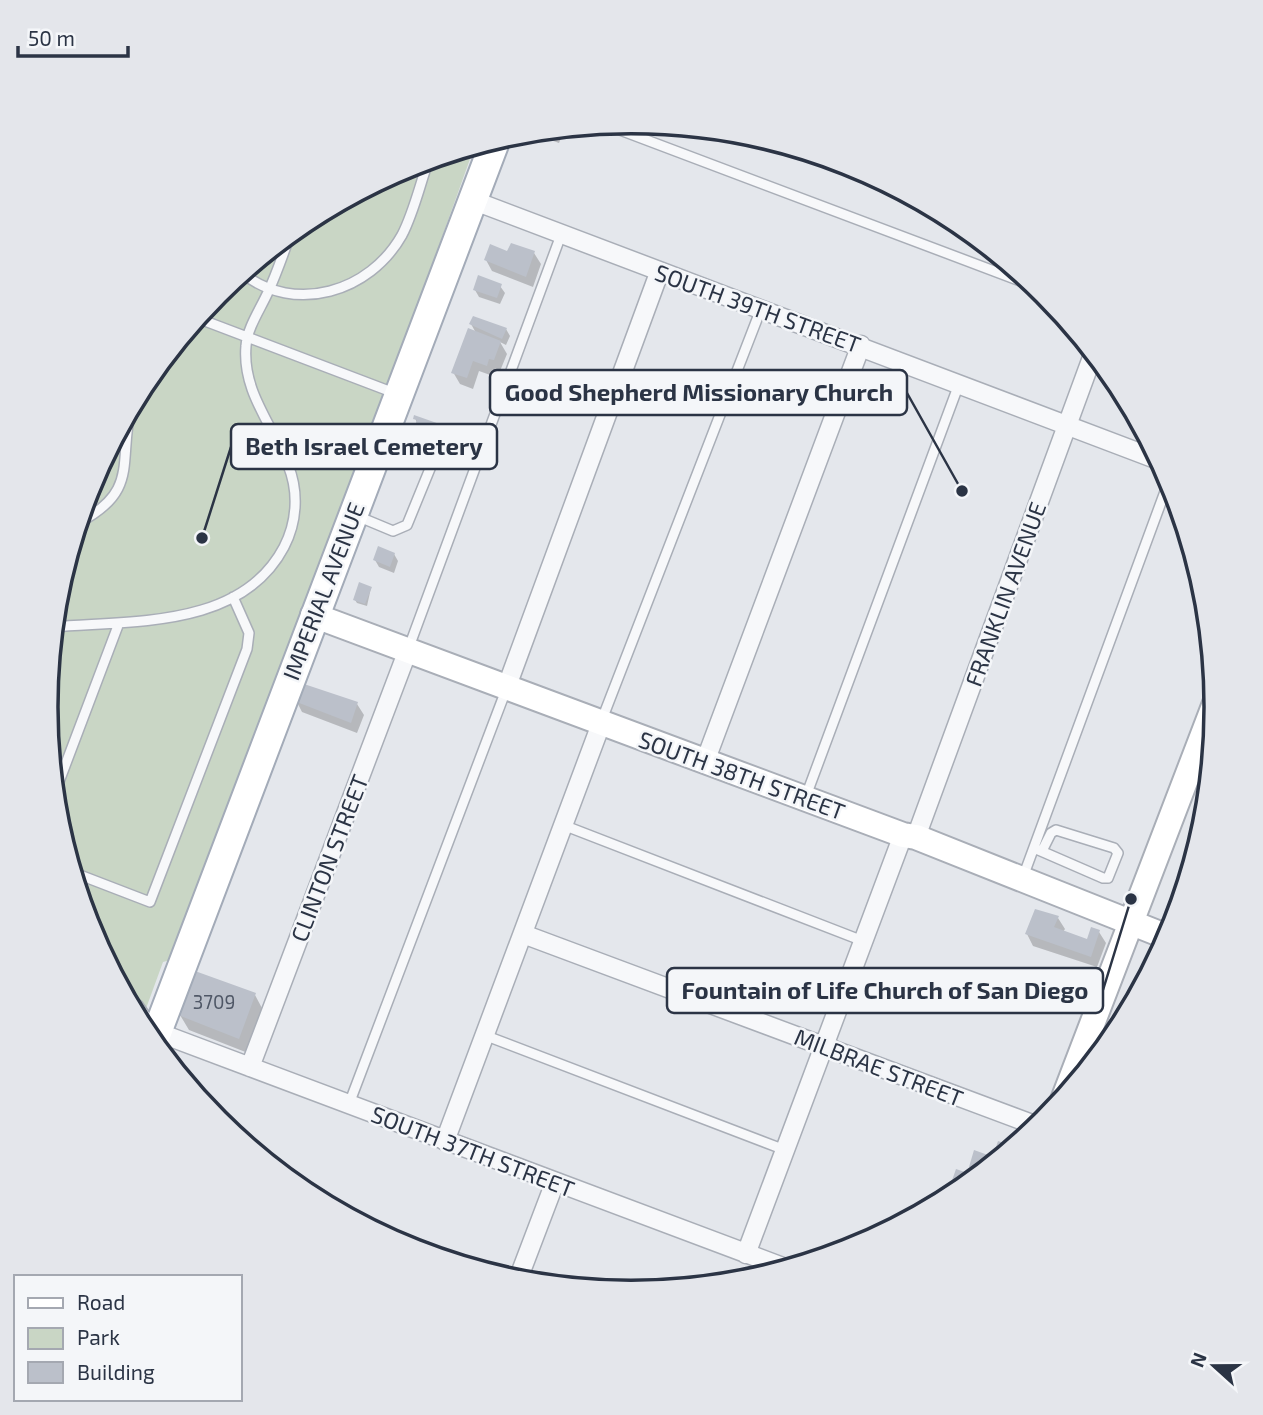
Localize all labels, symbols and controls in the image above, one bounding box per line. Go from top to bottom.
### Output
scale bar [18,14,128,58]
text: 50 m [28,25,75,50]
street label: SOUTH 39TH STREET [651,258,865,358]
callout: Good Shepherd Missionary Church [490,370,907,415]
text: Good Shepherd Missionary Church [505,377,893,406]
callout: Beth Israel Cemetery [231,424,497,469]
text: Beth Israel Cemetery [245,431,483,460]
street label: IMPERIAL AVENUE [276,498,370,684]
street label: FRANKLIN AVENUE [959,498,1051,690]
street label: SOUTH 38TH STREET [635,725,849,825]
street label: CLINTON STREET [284,771,374,945]
callout: Fountain of Life Church of San Diego [667,968,1103,1013]
text: Fountain of Life Church of San Diego [682,975,1088,1004]
house number: 3709 [193,990,235,1013]
street label: MILBRAE STREET [791,1022,967,1112]
street label: SOUTH 37TH STREET [367,1099,579,1203]
legend [14,1275,242,1401]
text: Road [77,1289,125,1314]
text: Park [77,1324,120,1349]
north arrow [1179,1331,1249,1401]
text: N [1184,1349,1211,1370]
text: Building [77,1359,155,1384]

